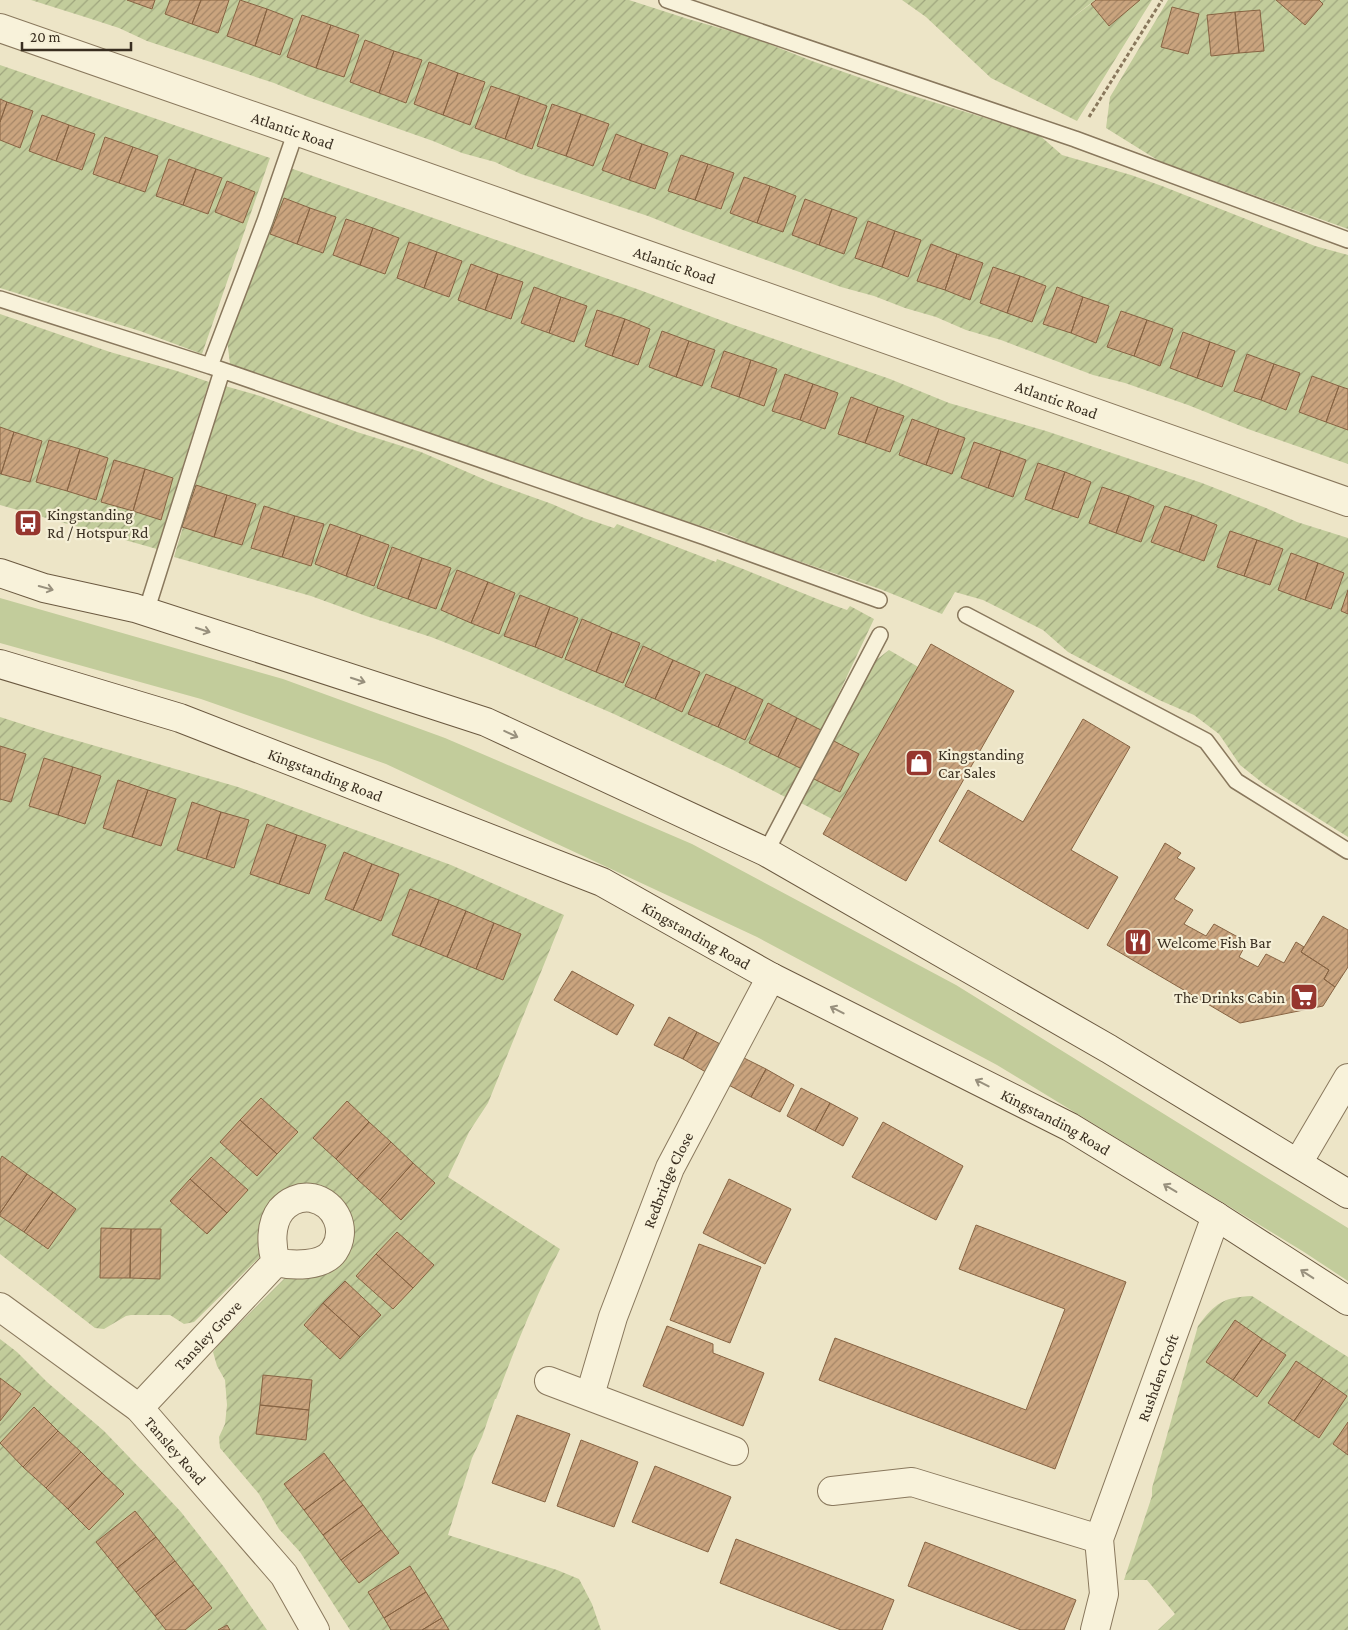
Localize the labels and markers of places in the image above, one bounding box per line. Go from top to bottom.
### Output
place label: Kingstanding Rd / Hotspur Rd [47,506,149,542]
bus stop icon: Kingstanding Rd / Hotspur Rd [13,508,43,538]
place label: Kingstanding Car Sales [938,746,1024,781]
shop icon: Kingstanding Car Sales [904,748,934,778]
restaurant icon: Welcome Fish Bar [1123,927,1153,957]
place label: Welcome Fish Bar [1157,934,1272,951]
supermarket icon: The Drinks Cabin [1289,982,1319,1012]
place label: The Drinks Cabin [1174,989,1285,1006]

